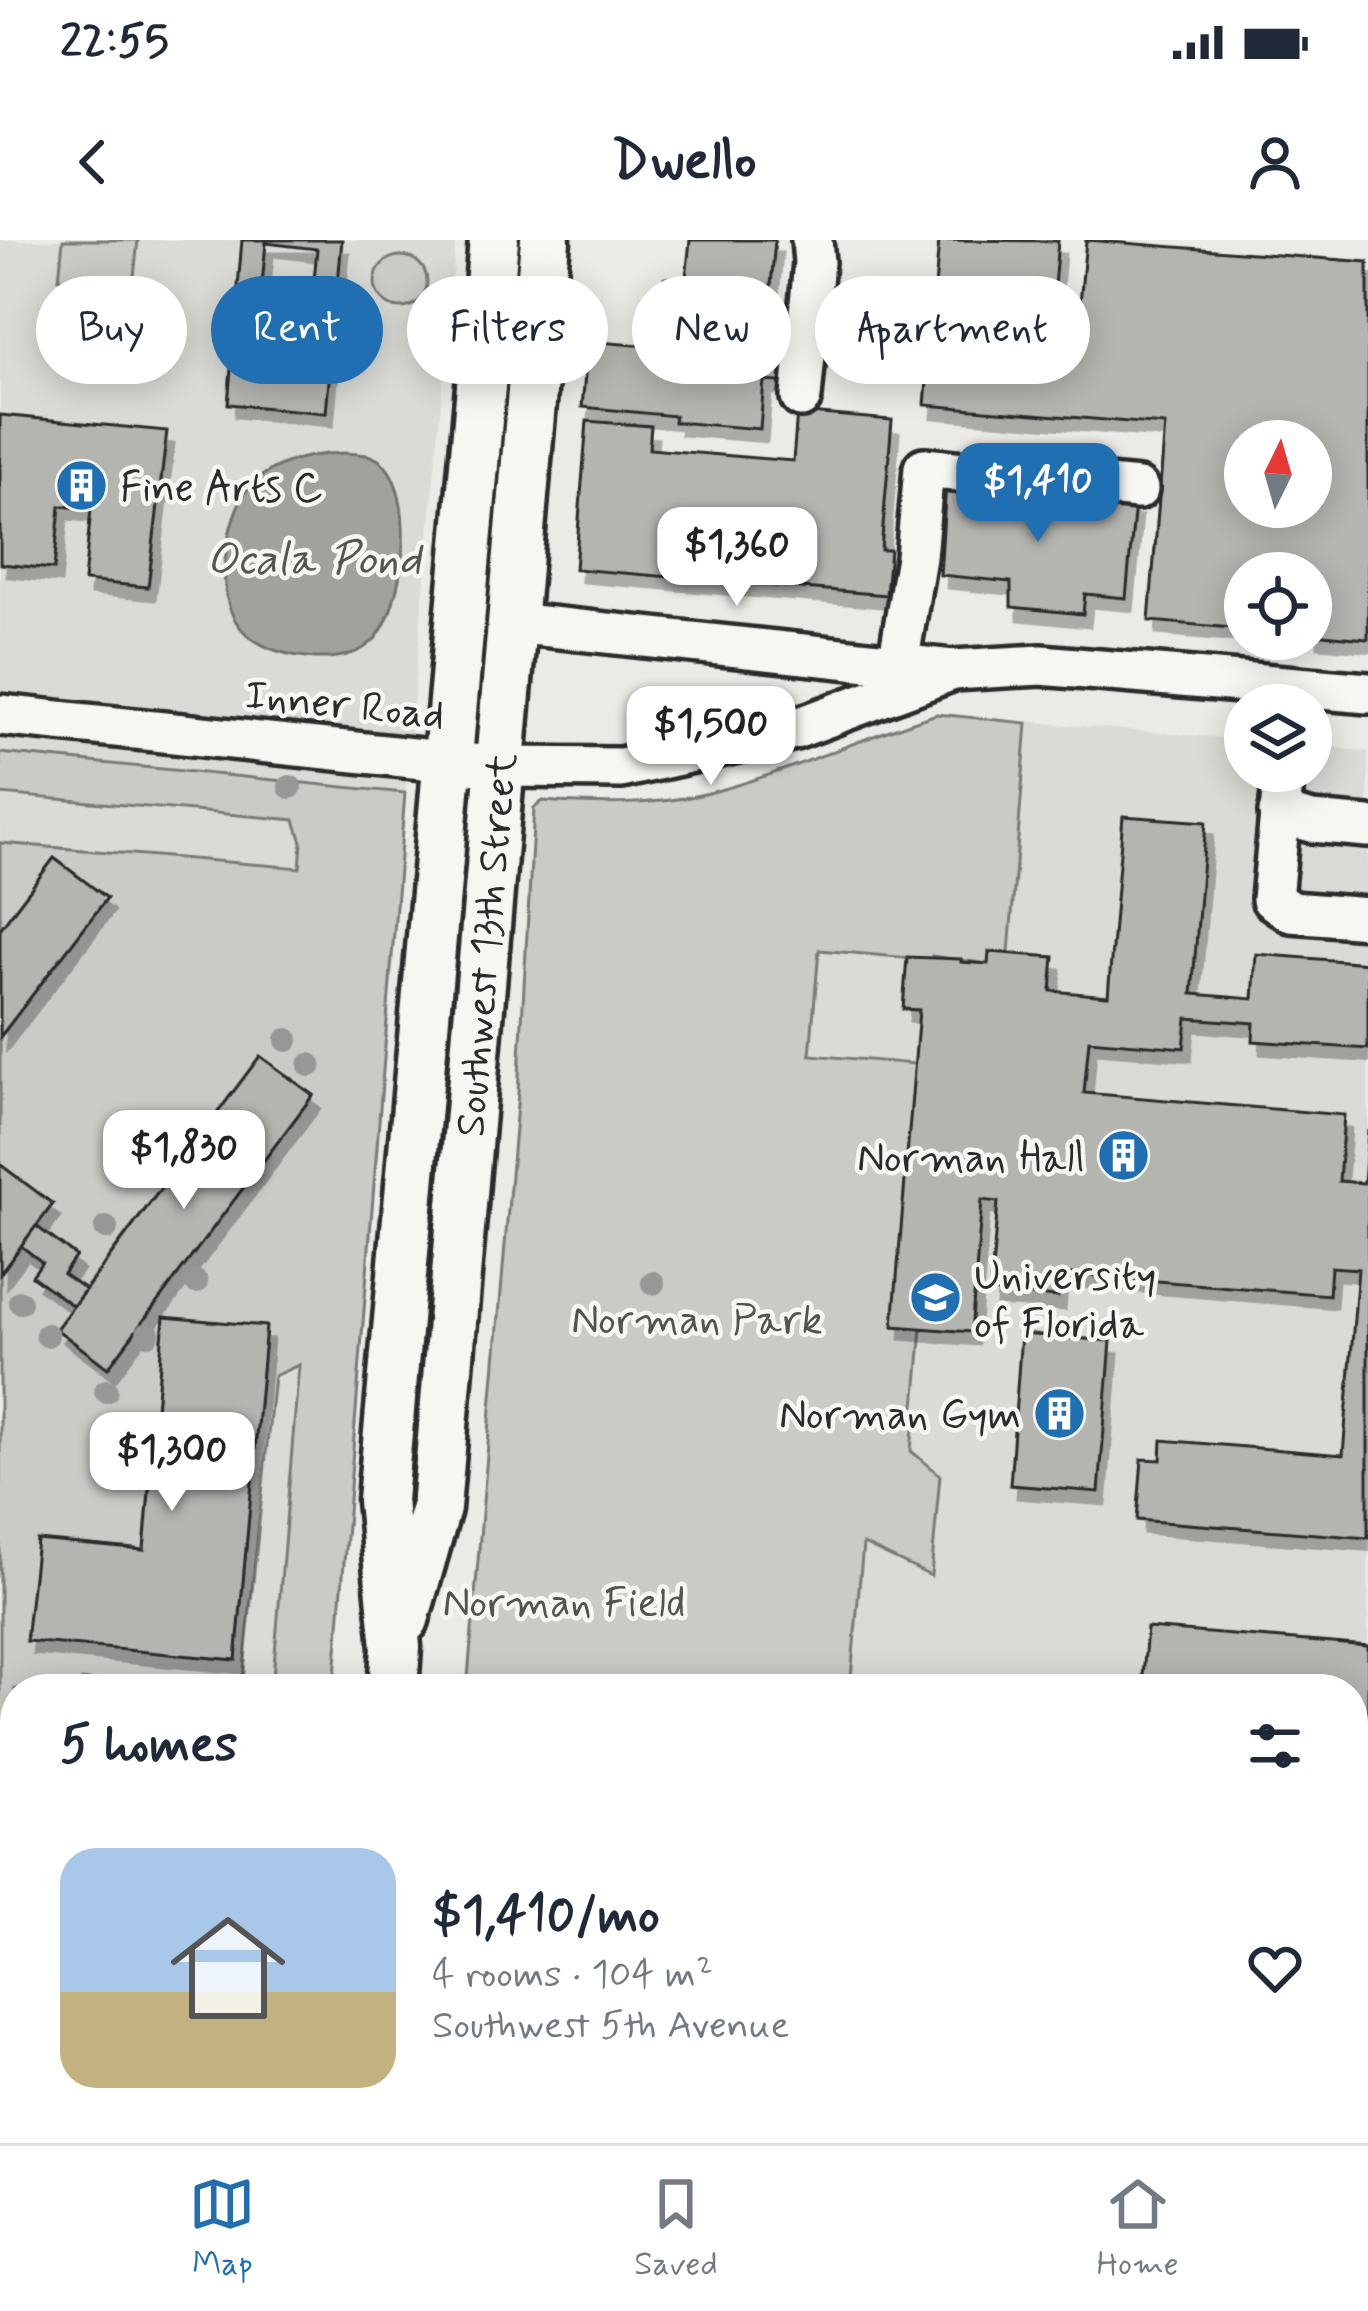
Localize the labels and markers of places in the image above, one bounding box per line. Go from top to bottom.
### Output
pin: $1,410 [940,443,1136,545]
building icon: Fine Arts C [53,458,109,514]
place label: Fine Arts C [120,462,323,517]
pin: $1,360 [639,507,835,609]
pin: $1,500 [613,686,809,788]
pin: $1,830 [86,1110,282,1212]
building icon: Norman Hall [1096,1128,1152,1184]
place label: Norman Hall [857,1132,1085,1187]
place label: University of Florida [974,1250,1156,1353]
school or university icon: University of Florida [907,1270,963,1326]
building icon: Norman Gym [1032,1385,1088,1441]
place label: Norman Gym [779,1389,1021,1444]
pin: $1,300 [74,1412,270,1514]

